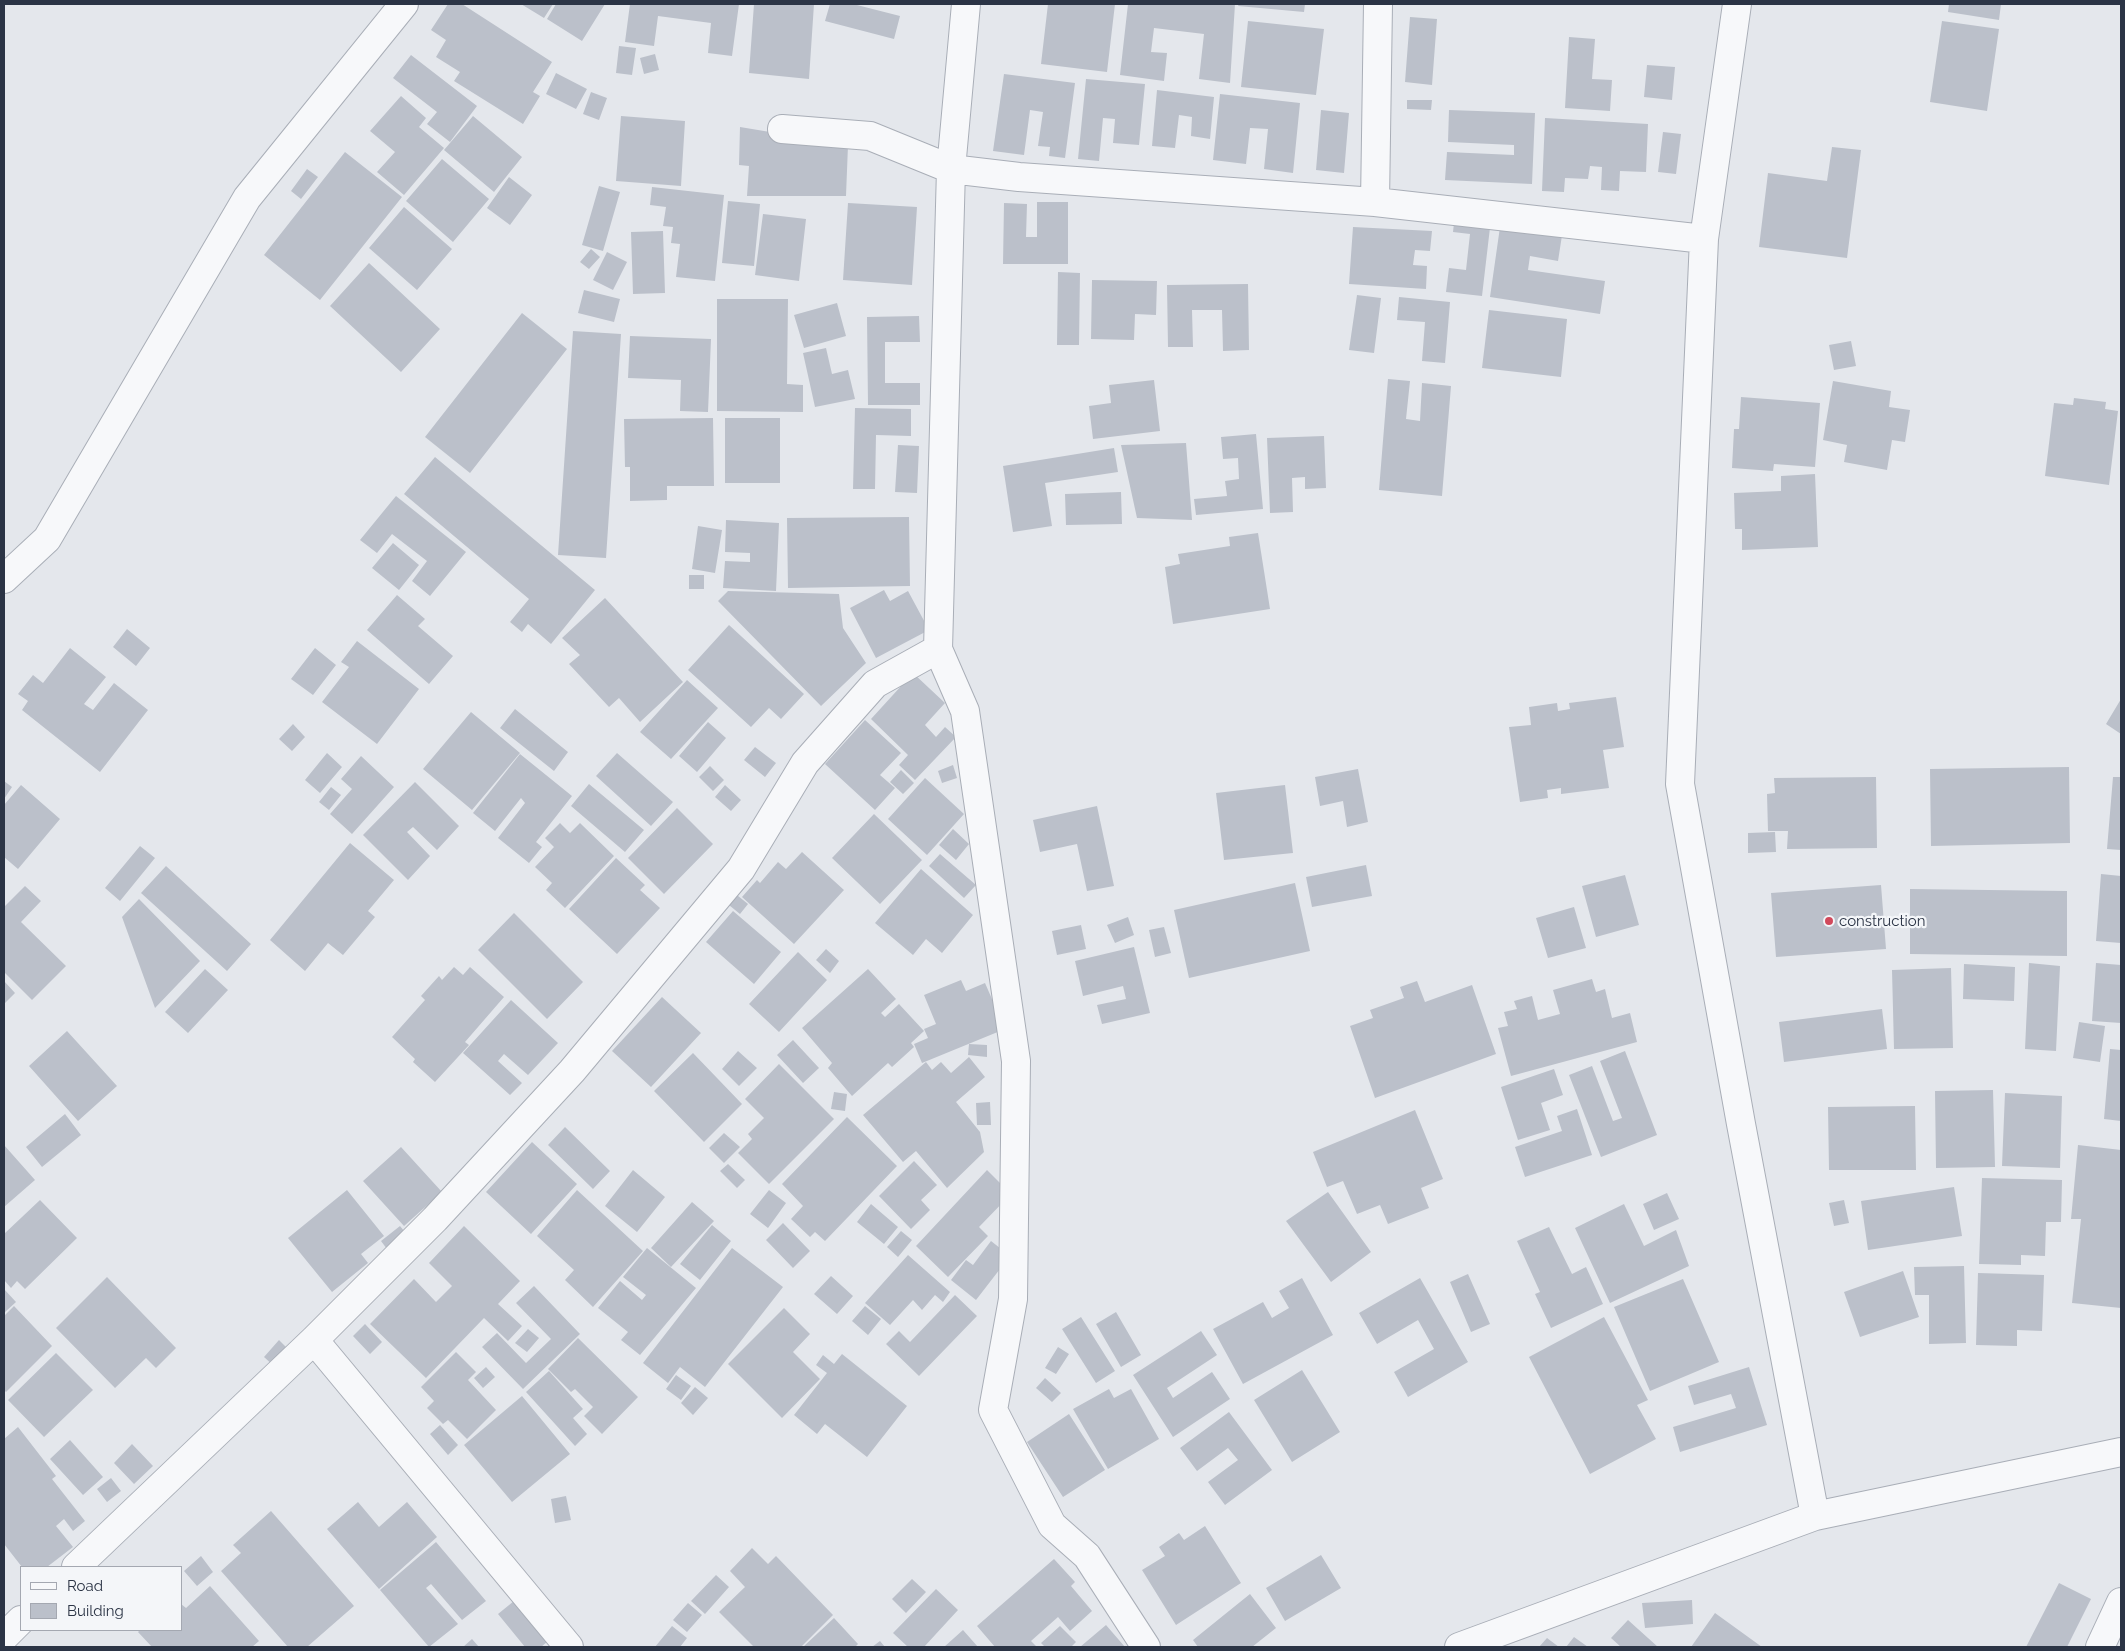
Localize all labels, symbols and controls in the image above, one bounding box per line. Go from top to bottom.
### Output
place label: construction [1839,912,1925,930]
marker: construction [1823,915,1835,927]
legend [20,1566,182,1631]
text: Road [67,1577,103,1595]
text: Building [67,1602,124,1620]

